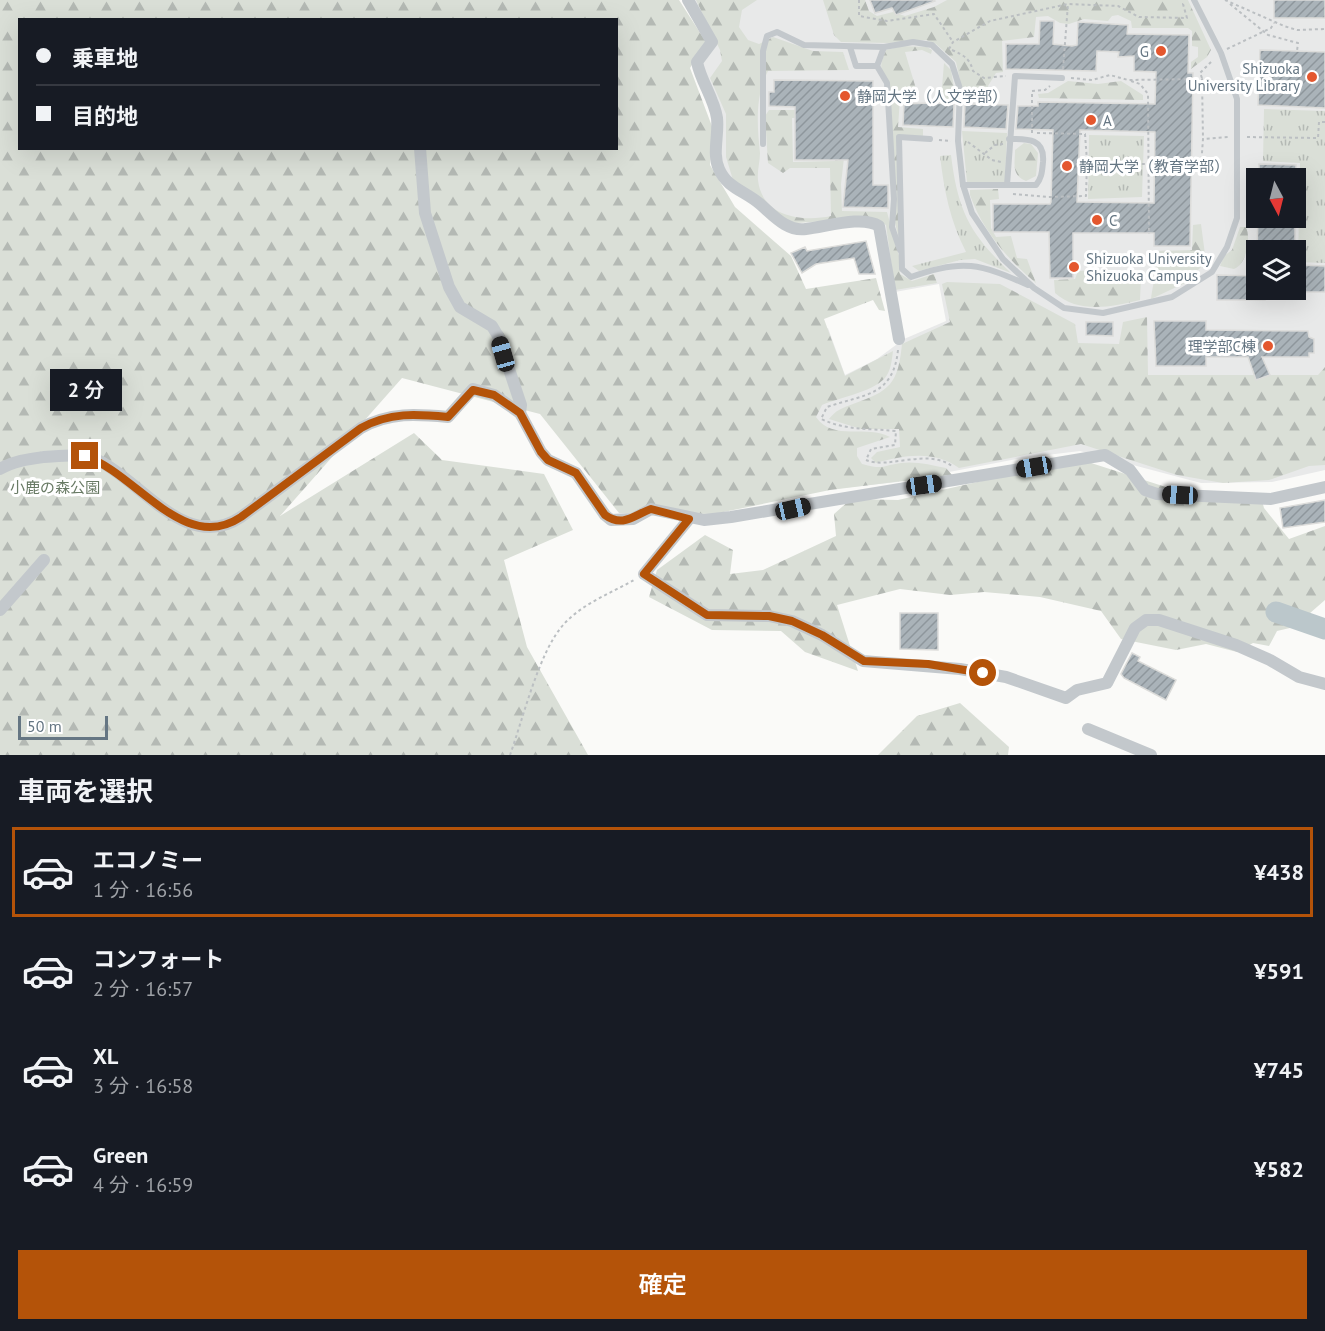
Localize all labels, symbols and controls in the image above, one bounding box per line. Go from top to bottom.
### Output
place label: G [1140,42,1149,61]
text: 乗車地 [72,44,138,72]
marker: G [1154,44,1168,58]
place label: Shizuoka University Library [1188,59,1300,95]
marker: Shizuoka University Library [1305,70,1319,84]
place label: 静岡大学（人文学部） [857,87,1007,106]
marker: 静岡大学（人文学部） [838,89,852,103]
text: 目的地 [72,102,138,130]
place label: A [1103,111,1112,130]
marker: A [1084,113,1098,127]
place label: 静岡大学（教育学部） [1079,157,1229,176]
marker: 静岡大学（教育学部） [1060,159,1074,173]
north arrow [1246,168,1306,228]
map controls [1246,168,1306,300]
place label: C [1109,211,1118,230]
marker: C [1090,213,1104,227]
button: layers [1246,240,1306,300]
place label: Shizuoka University Shizuoka Campus [1086,249,1212,285]
marker: Shizuoka University Shizuoka Campus [1067,260,1081,274]
car [489,334,517,374]
place label: 理学部C棟 [1187,337,1256,356]
marker: 理学部C棟 [1261,339,1275,353]
callout: 2 分 [49,369,121,411]
text: 2 分 [68,377,104,403]
route end [71,442,98,469]
car [1015,455,1053,479]
car [905,474,943,496]
park label: 小鹿の森公園 [10,478,100,497]
car [1162,485,1198,505]
car [773,496,813,522]
route start [969,659,996,686]
scale bar [18,713,108,740]
text: 50 m [27,716,62,736]
text: 車両を選択 [18,774,153,808]
icon: car [21,845,75,899]
text: エコノミー [93,846,203,874]
text: ¥438 [1254,858,1304,886]
text: 1 分 · 16:56 [93,877,193,903]
icon: car [21,944,75,998]
text: コンフォート [93,945,224,973]
text: ¥591 [1254,957,1304,985]
text: 2 分 · 16:57 [93,976,193,1002]
text: XL [93,1042,118,1070]
icon: car [21,1043,75,1097]
text: ¥745 [1254,1056,1304,1084]
text: 3 分 · 16:58 [93,1073,193,1099]
text: Green [93,1141,148,1169]
icon: car [21,1142,75,1196]
text: ¥582 [1254,1155,1304,1183]
text: 4 分 · 16:59 [93,1172,193,1198]
button: 確定 [18,1250,1307,1319]

